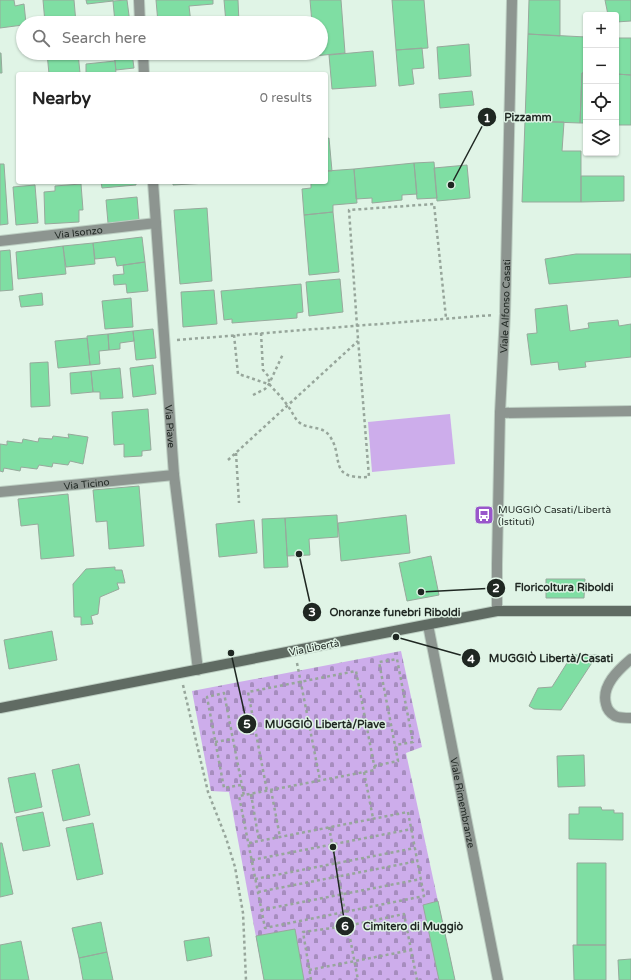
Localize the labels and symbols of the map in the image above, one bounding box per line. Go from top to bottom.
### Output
callout: Pizzamm [477,106,560,129]
text: 1 [483,111,491,125]
text: Pizzamm [504,111,552,124]
street label: Via Isonzo [54,224,103,242]
street label: Viale Alfonso Casati [498,259,513,354]
street label: Via Piave [162,404,177,449]
street label: Via Ticino [63,476,110,493]
bus stop icon: MUGGIÒ Casati/Libertà (Istituti) [473,504,495,526]
place label: MUGGIÒ Casati/Libertà (Istituti) [498,504,611,528]
callout: Floricoltura Riboldi [486,576,621,599]
text: 2 [492,581,500,595]
text: Floricoltura Riboldi [514,581,614,594]
callout: Onoranze funebri Riboldi [302,601,469,624]
text: 3 [308,605,316,619]
text: Onoranze funebri Riboldi [329,606,461,619]
street label: Via Libertà [288,637,340,659]
callout: MUGGIÒ Libertà/Casati [461,647,622,670]
text: MUGGIÒ Libertà/Casati [489,651,613,665]
text: 4 [467,652,475,666]
callout: MUGGIÒ Libertà/Piave [237,712,393,735]
text: 5 [243,717,251,731]
text: MUGGIÒ Libertà/Piave [265,717,386,731]
street label: Viale Rimembranze [447,757,477,849]
callout: Cimitero di Muggiò [335,914,471,937]
text: 6 [341,919,349,933]
text: Cimitero di Muggiò [363,920,463,934]

